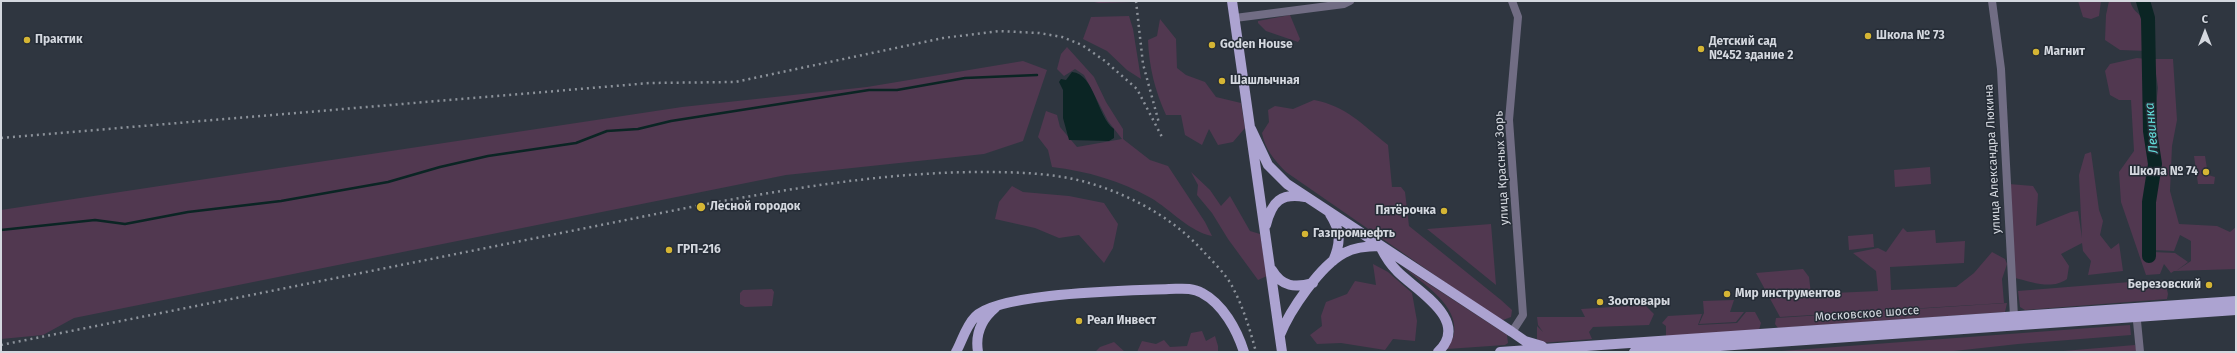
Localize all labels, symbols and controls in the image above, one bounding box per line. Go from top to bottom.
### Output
north arrow [2185,12,2225,52]
text: С [2202,13,2208,26]
place label: Школа № 73 [1876,29,1945,43]
marker: Школа № 73 [1863,31,1873,41]
place label: Практик [35,33,82,47]
marker: Практик [22,35,32,45]
place label: Детский сад №452 здание 2 [1709,35,1793,63]
place label: Goden House [1220,38,1293,52]
marker: Goden House [1207,40,1217,50]
marker: Детский сад №452 здание 2 [1696,44,1706,54]
place label: Магнит [2044,45,2085,59]
marker: Магнит [2031,47,2041,57]
place label: Шашлычная [1230,74,1300,88]
marker: Шашлычная [1217,76,1227,86]
street label: улица Александра Люкина [1982,84,2004,234]
water label: Левинка [2142,102,2162,154]
street label: улица Красных Зорь [1492,110,1512,226]
place label: Школа № 74 [2129,165,2198,179]
marker: Школа № 74 [2201,167,2211,177]
place label: Лесной городок [710,200,800,214]
marker: Лесной городок [695,201,707,213]
place label: Пятёрочка [1376,204,1436,218]
marker: Пятёрочка [1439,206,1449,216]
place label: Газпромнефть [1313,227,1395,241]
marker: Газпромнефть [1300,229,1310,239]
place label: ГРП-216 [677,243,721,257]
marker: ГРП-216 [664,245,674,255]
place label: Березовский [2128,278,2201,292]
marker: Березовский [2204,280,2214,290]
place label: Мир инструментов [1735,287,1841,301]
marker: Мир инструментов [1722,289,1732,299]
place label: Зоотовары [1608,295,1670,309]
marker: Зоотовары [1595,297,1605,307]
street label: Московское шоссе [1814,303,1920,325]
place label: Реал Инвест [1087,314,1156,328]
marker: Реал Инвест [1074,316,1084,326]

